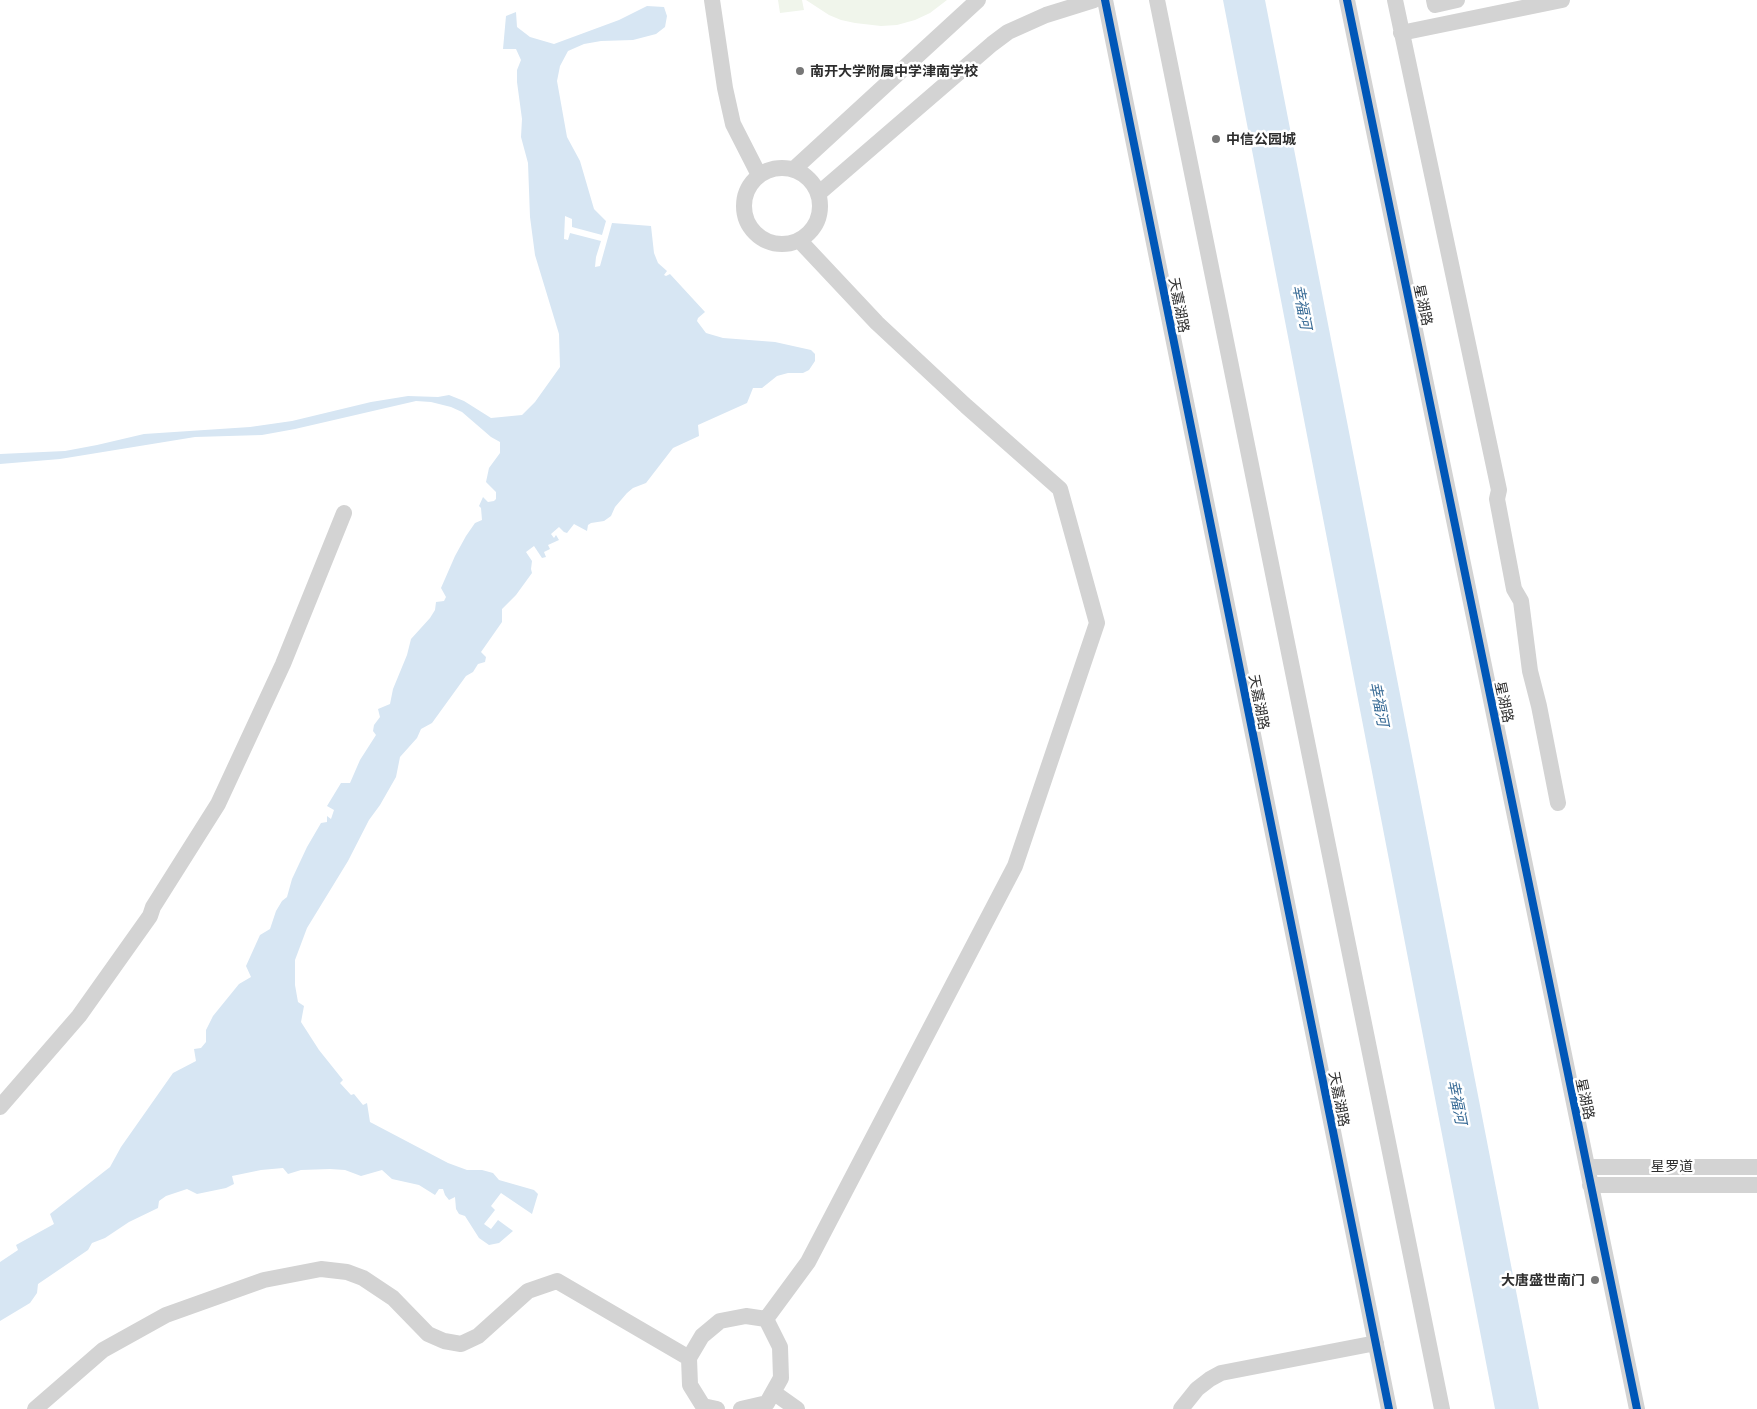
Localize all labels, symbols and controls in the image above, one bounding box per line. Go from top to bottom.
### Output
place label: 南开大学附属中学津南学校 [810,63,978,79]
marker: 南开大学附属中学津南学校 [794,65,806,77]
place label: 中信公园城 [1226,131,1296,147]
marker: 中信公园城 [1210,133,1222,145]
street label: 天嘉湖路 [1165,276,1193,334]
water label: 幸福河 [1289,283,1315,331]
street label: 星湖路 [1410,283,1436,327]
street label: 天嘉湖路 [1245,673,1273,731]
water label: 幸福河 [1366,680,1392,728]
street label: 星湖路 [1491,680,1517,724]
street label: 天嘉湖路 [1325,1070,1353,1128]
street label: 星湖路 [1572,1077,1598,1121]
water label: 幸福河 [1444,1078,1470,1126]
street label: 星罗道 [1651,1158,1693,1174]
place label: 大唐盛世南门 [1501,1272,1585,1288]
marker: 大唐盛世南门 [1589,1274,1601,1286]

